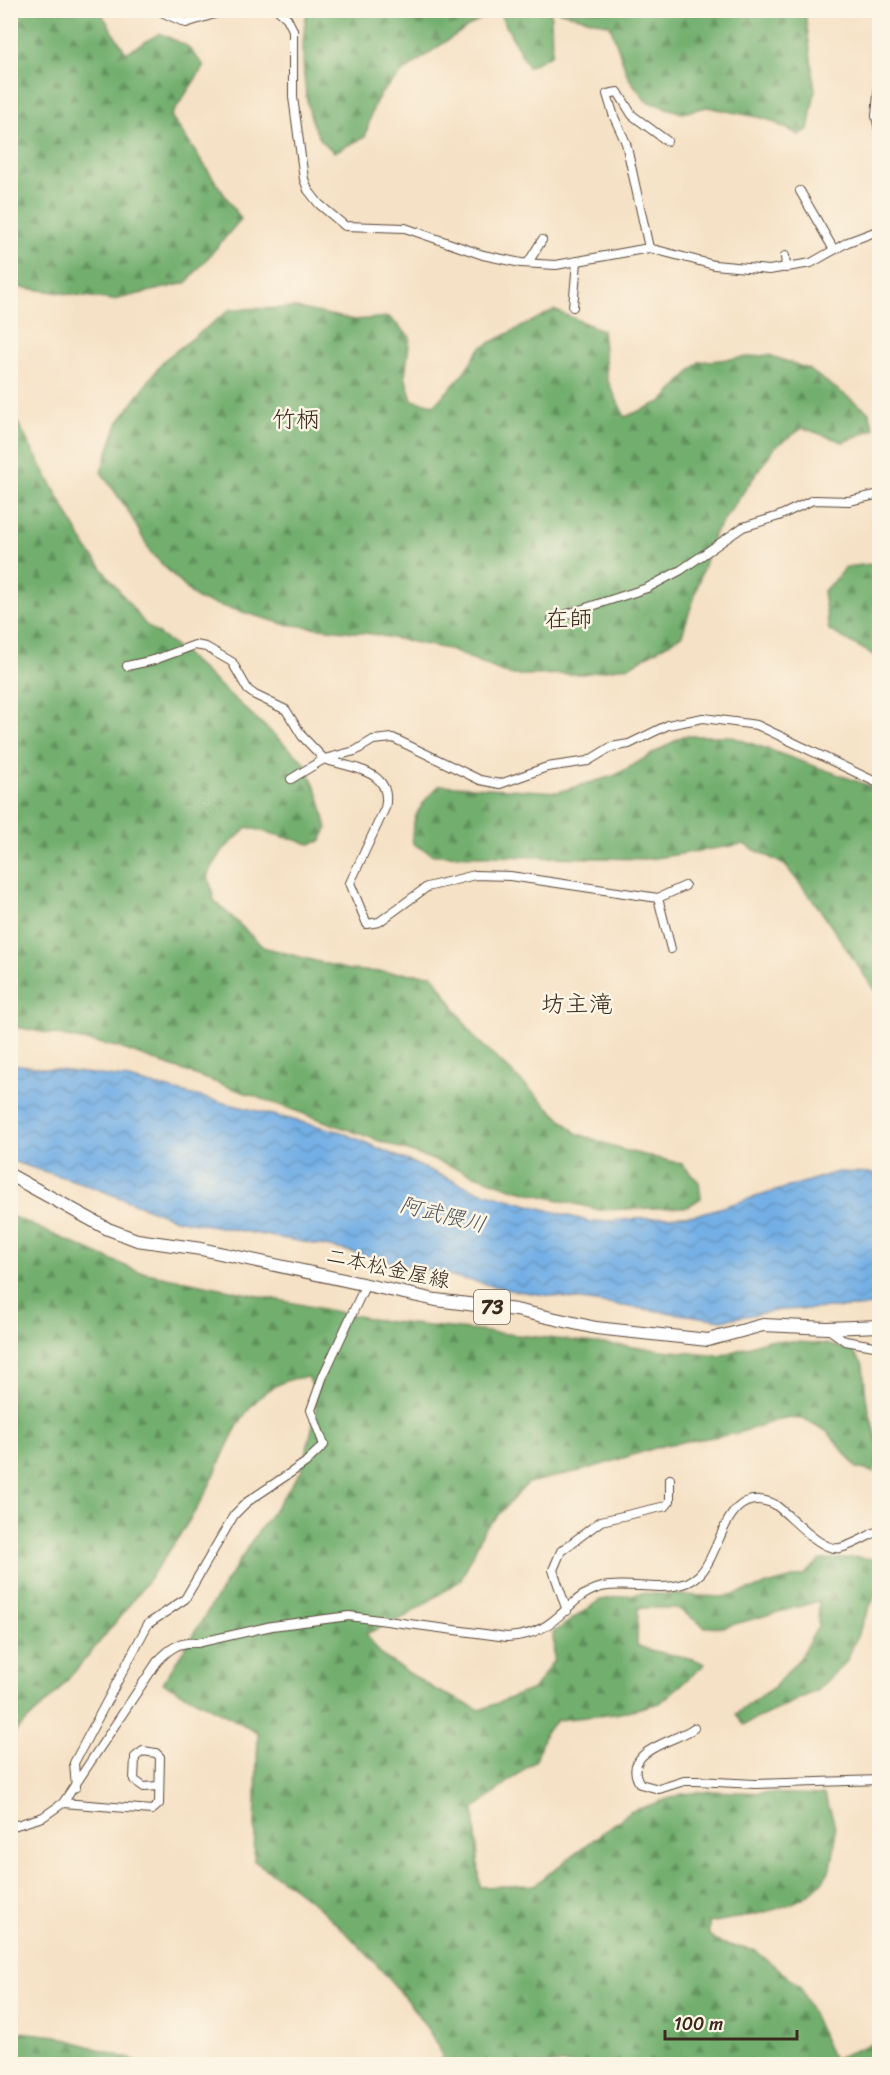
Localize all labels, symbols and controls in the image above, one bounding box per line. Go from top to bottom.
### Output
district label: 竹柄 [272,398,320,440]
district label: 在師 [545,598,593,640]
district label: 坊主滝 [541,983,613,1025]
water label: 阿武隈川 [395,1185,490,1244]
street label: 二本松金屋線 [322,1236,454,1300]
road number: 73 [474,1290,510,1324]
scale bar [665,2003,797,2041]
text: 100 m [674,2008,723,2040]

